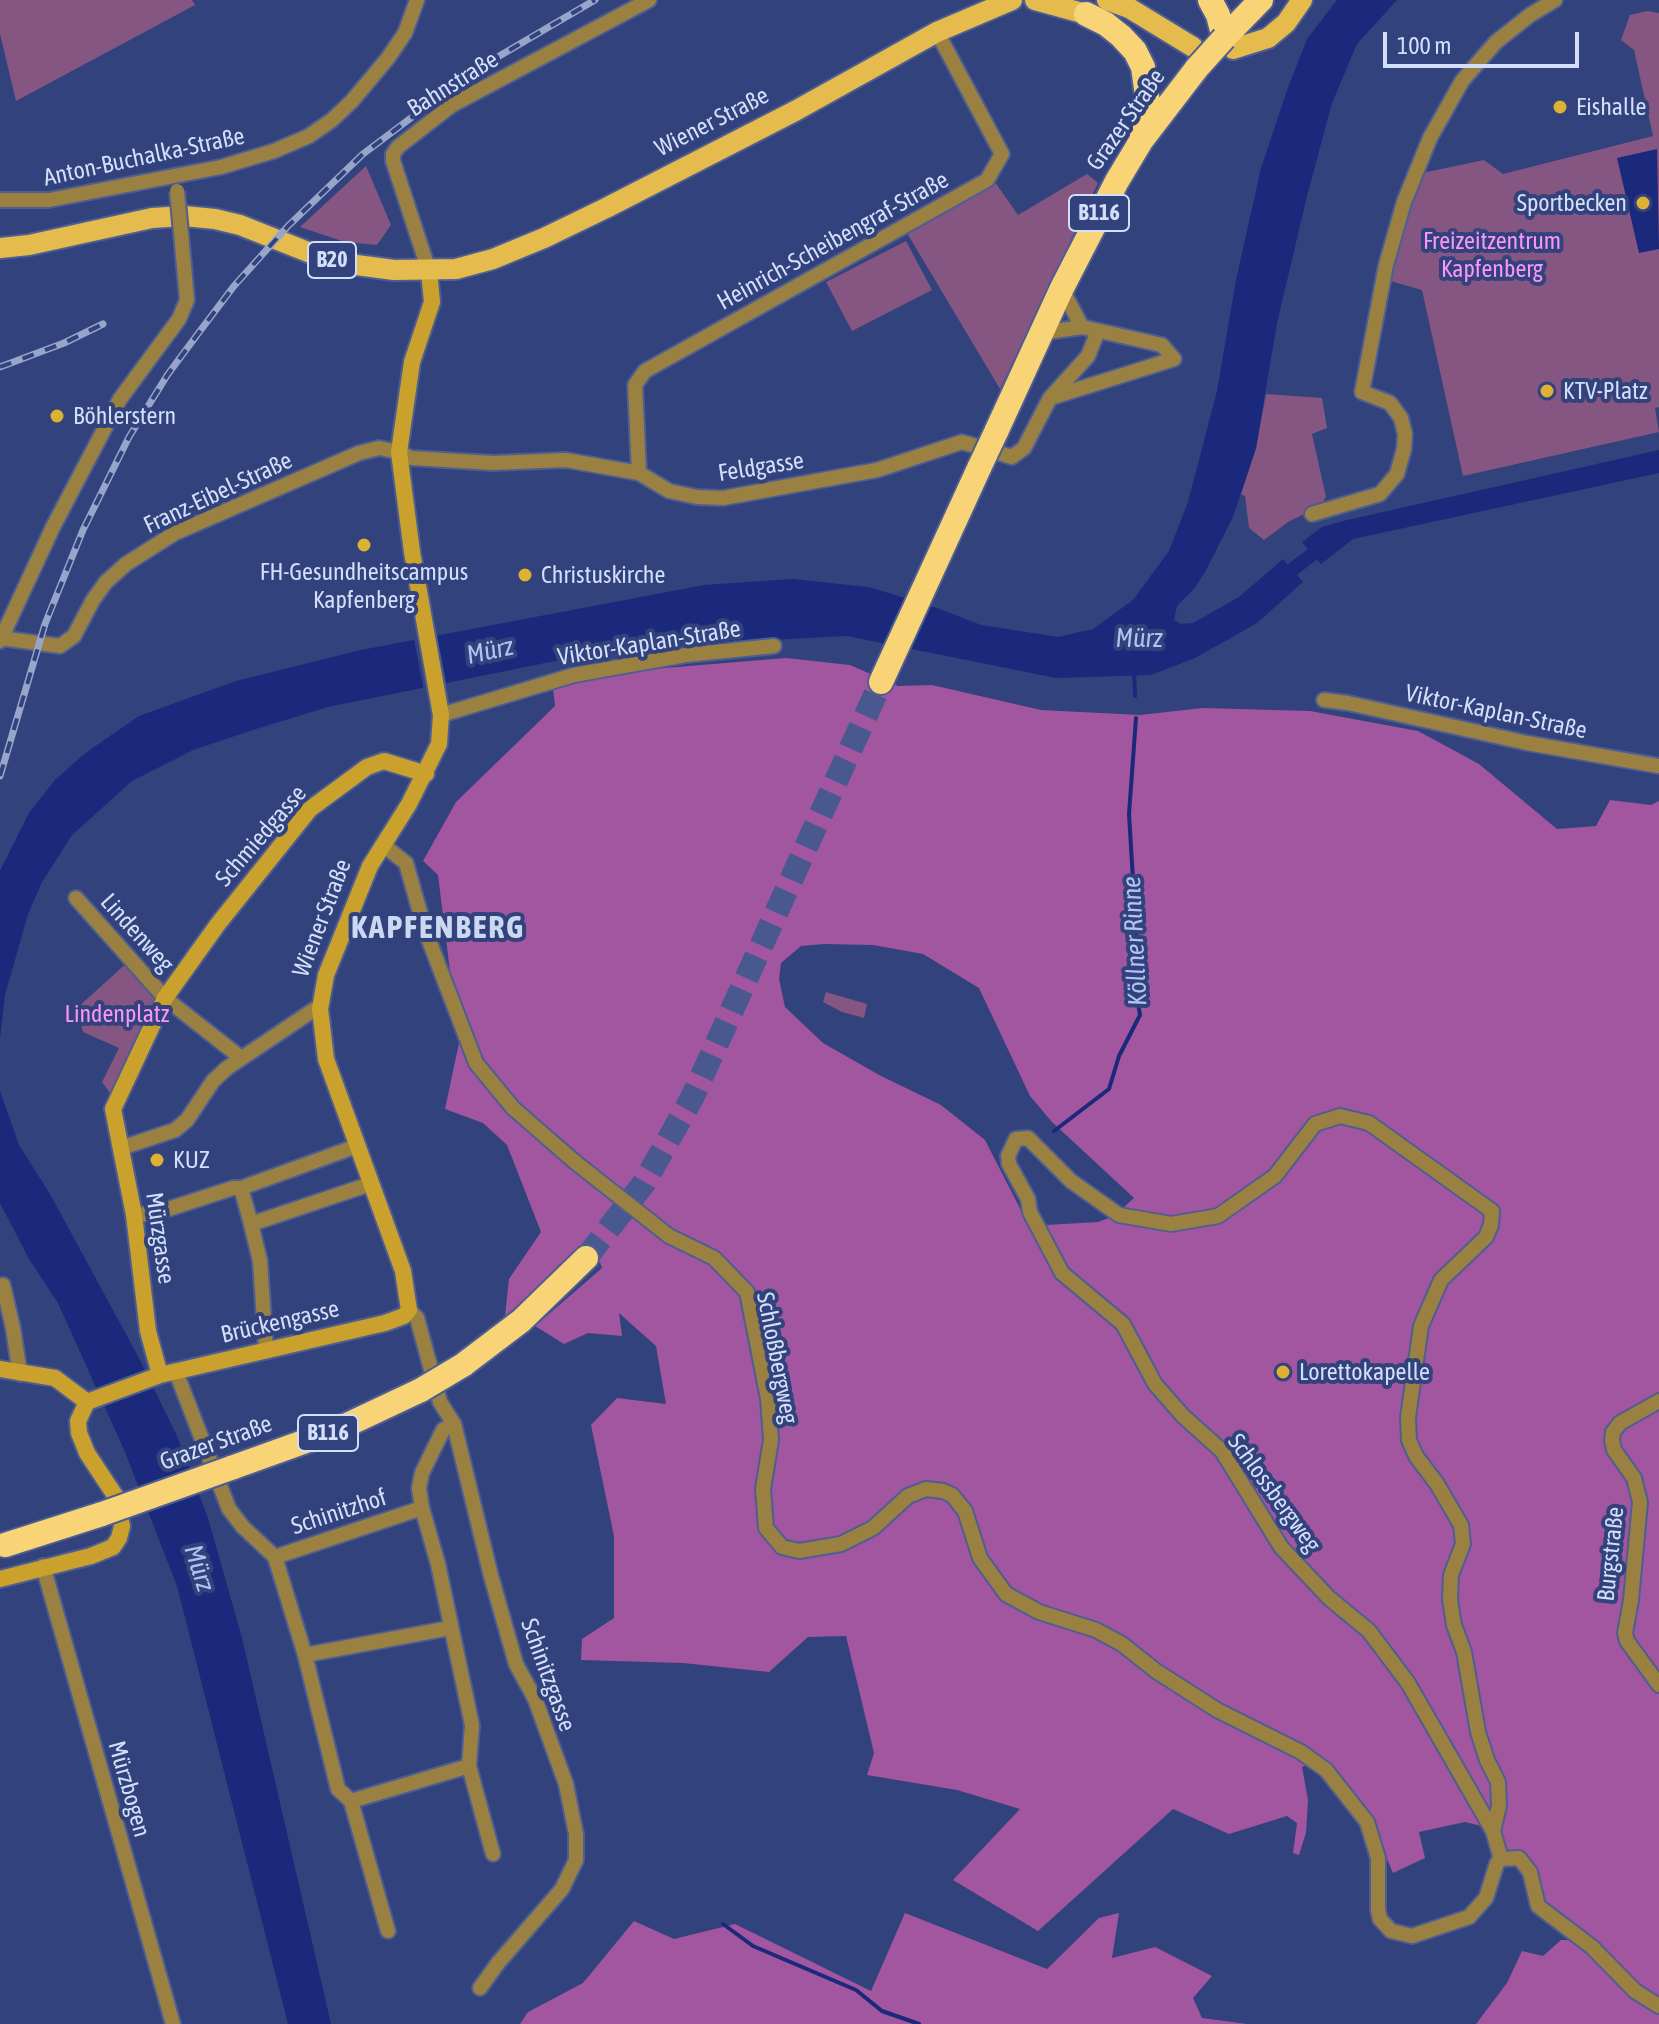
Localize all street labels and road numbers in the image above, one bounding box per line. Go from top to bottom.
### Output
street label: Bahnstraße [402,45,504,123]
street label: Grazer Straße [1081,64,1171,176]
street label: Wiener Straße [650,81,774,163]
street label: Anton-Buchalka-Straße [41,122,247,192]
street label: Heinrich-Scheibengraf-Straße [712,165,954,317]
road number: B116 [1069,195,1129,231]
road number: B20 [308,242,356,278]
street label: Franz-Eibel-Straße [139,446,297,540]
street label: Feldgasse [716,446,806,488]
street label: Viktor-Kaplan-Straße [555,614,743,672]
street label: Viktor-Kaplan-Straße [1403,679,1589,745]
street label: Schmiedgasse [209,780,313,892]
street label: Wiener Straße [286,855,358,981]
street label: Lindenweg [94,888,180,978]
street label: Mürzgasse [139,1190,181,1286]
street label: Schloßbergweg [750,1290,804,1426]
street label: Brückengasse [218,1294,342,1350]
street label: Grazer Straße [156,1409,276,1477]
road number: B116 [298,1415,358,1451]
street label: Schlossbergweg [1221,1428,1327,1558]
street label: Schinitzhof [288,1483,390,1541]
street label: Burgstraße [1592,1505,1630,1603]
street label: Schinitzgasse [514,1615,582,1735]
street label: Mürzbogen [102,1738,156,1840]

